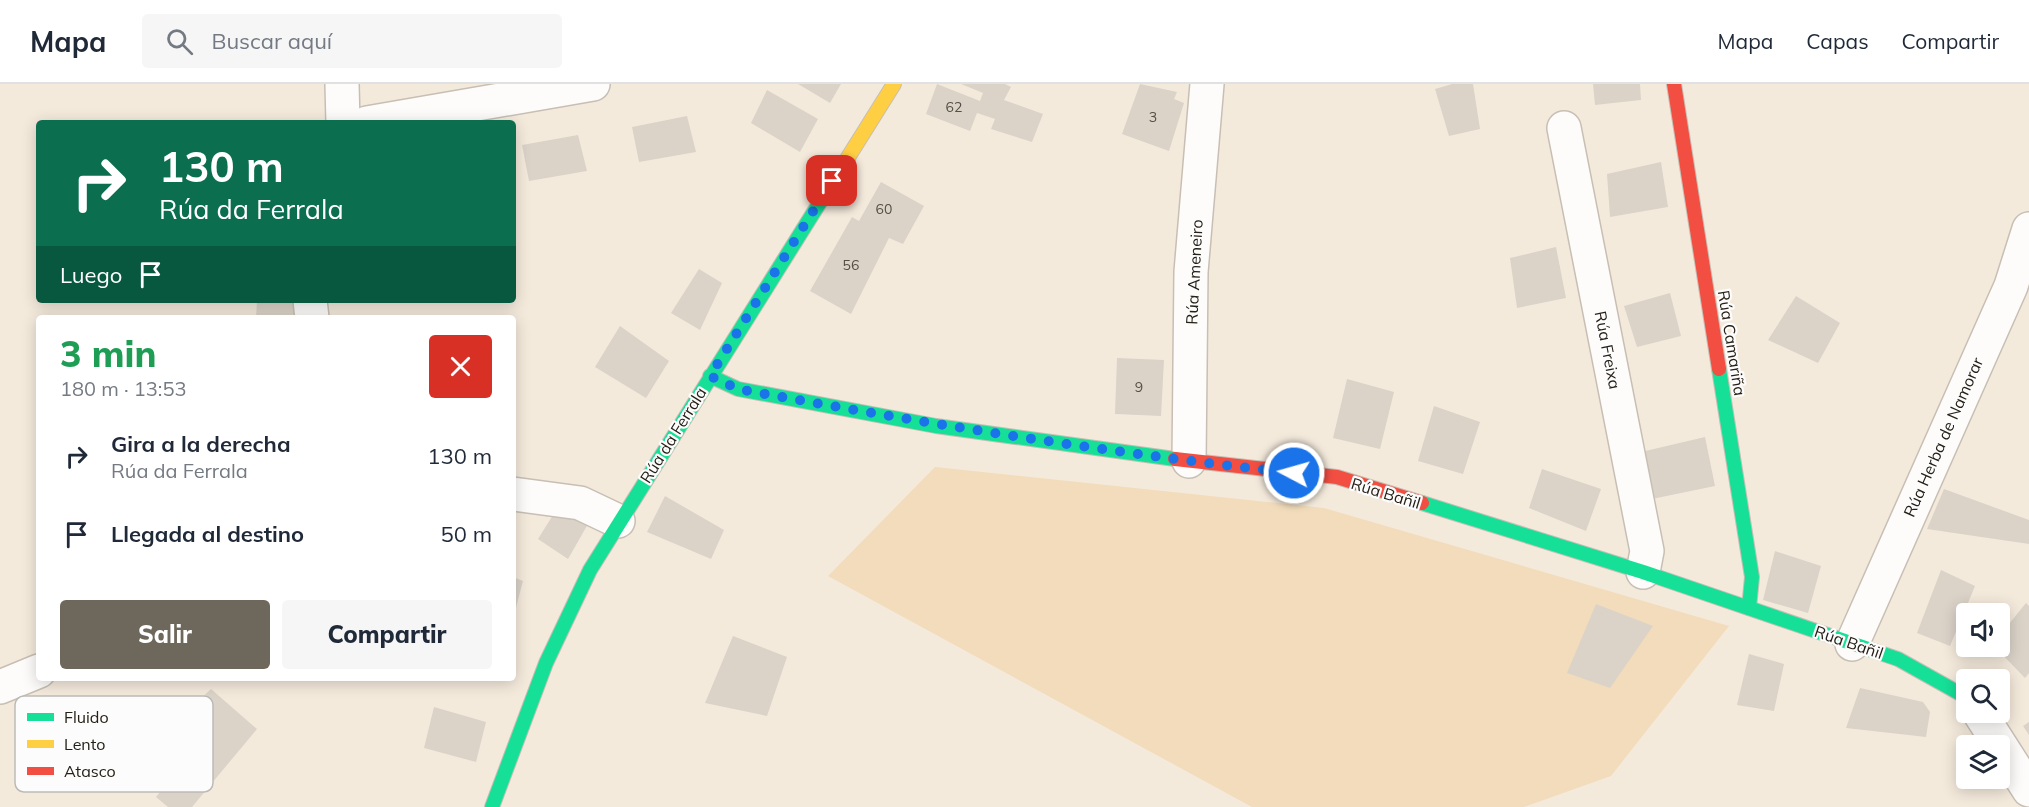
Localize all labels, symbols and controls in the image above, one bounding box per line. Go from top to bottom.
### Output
search box [142,14,562,68]
text: Mapa [30,24,106,59]
icon: search [163,25,196,58]
text: Buscar aquí [211,27,332,55]
text: Mapa [1718,28,1773,54]
text: Capas [1806,28,1869,54]
text: Compartir [1902,28,1999,54]
house number: 62 [946,98,962,116]
house number: 3 [1149,108,1157,126]
text: 130 m [159,140,284,193]
icon: right [60,144,138,222]
pin [806,155,857,206]
icon: arrive [815,164,848,197]
text: Rúa da Ferrala [159,192,344,226]
house number: 60 [876,200,892,218]
street label: Rúa Ameneiro [1181,219,1207,325]
house number: 56 [843,256,859,274]
icon: arrive [134,258,167,291]
text: Luego [60,261,122,289]
street label: Rúa Camariña [1714,289,1750,397]
street label: Rúa Freixa [1591,309,1625,391]
text: 3 min [60,331,156,376]
button: close [429,335,492,398]
street label: Rúa Herba de Namorar [1899,354,1987,520]
text: 180 m · 13:53 [60,376,186,401]
house number: 9 [1135,378,1143,396]
street label: Rúa da Ferrala [636,383,710,487]
text: Gira a la derecha [111,430,291,458]
icon: right [60,440,93,473]
position arrow [1262,441,1326,505]
text: 130 m [427,442,492,470]
text: Rúa da Ferrala [111,458,248,483]
street label: Rúa Bañil [1349,473,1423,513]
icon: arrive [60,518,93,551]
text: Llegada al destino [111,520,304,548]
text: 50 m [441,520,492,548]
button: Salir [60,600,270,669]
button: Compartir [282,600,492,669]
map controls [1956,603,2010,789]
button: sound [1956,603,2010,657]
street label: Rúa Bañil [1812,621,1886,663]
button: search [1956,669,2010,723]
legend [15,696,213,792]
text: Fluido [64,707,109,727]
text: Lento [64,734,105,754]
button: layers [1956,735,2010,789]
text: Atasco [64,761,116,781]

